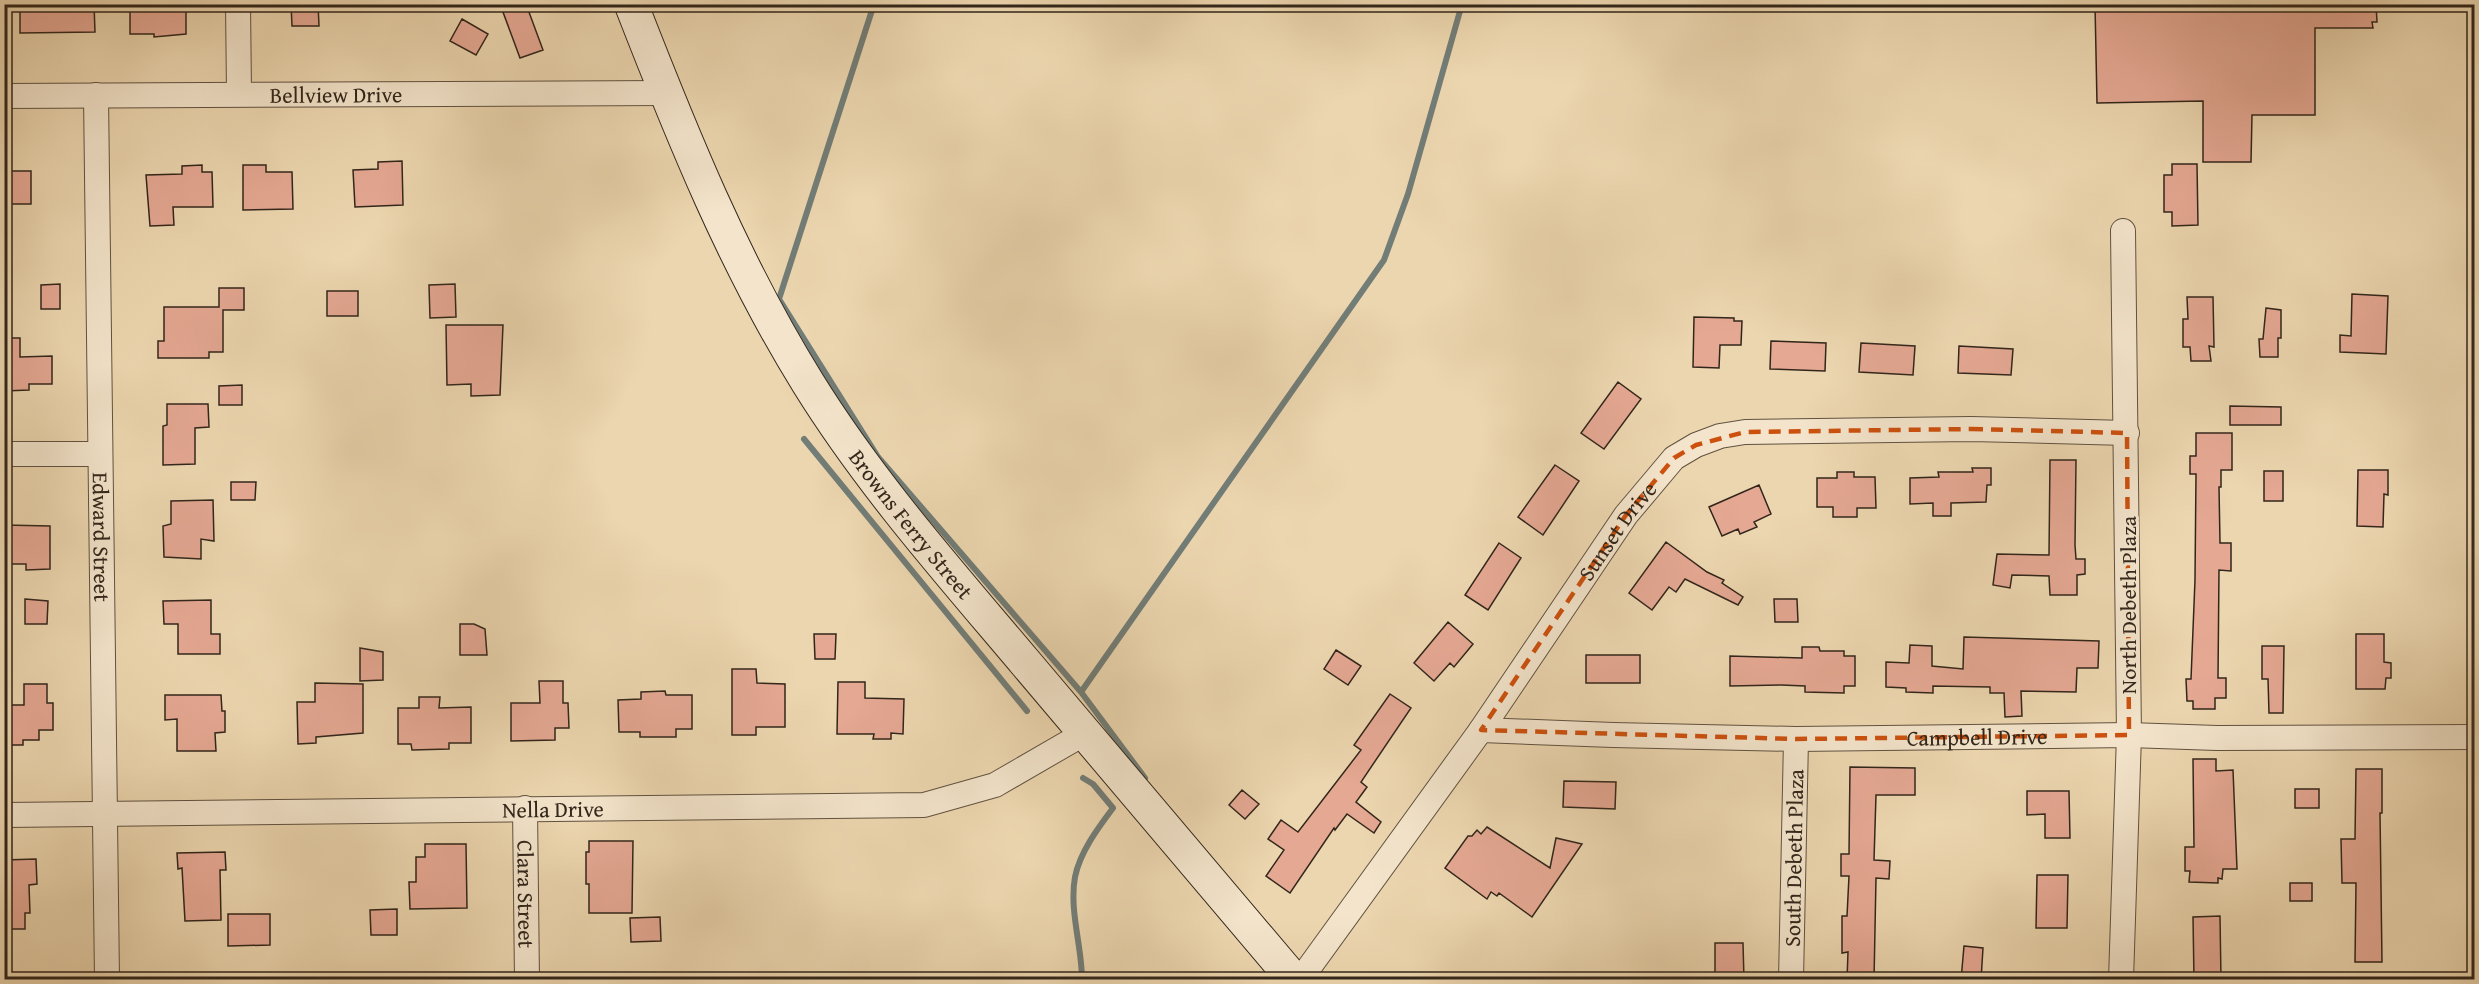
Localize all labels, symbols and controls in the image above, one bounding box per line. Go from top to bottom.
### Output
street label: Bellview Drive [270,78,402,111]
street label: Browns Ferry Street [841,443,981,606]
street label: Edward Street [85,472,118,602]
street label: Sunset Drive [1570,474,1664,587]
street label: North Debeth Plaza [2112,515,2144,694]
street label: Campbell Drive [1906,720,2047,754]
street label: South Debeth Plaza [1776,768,1811,947]
street label: Nella Drive [502,792,604,826]
street label: Clara Street [509,840,543,949]

